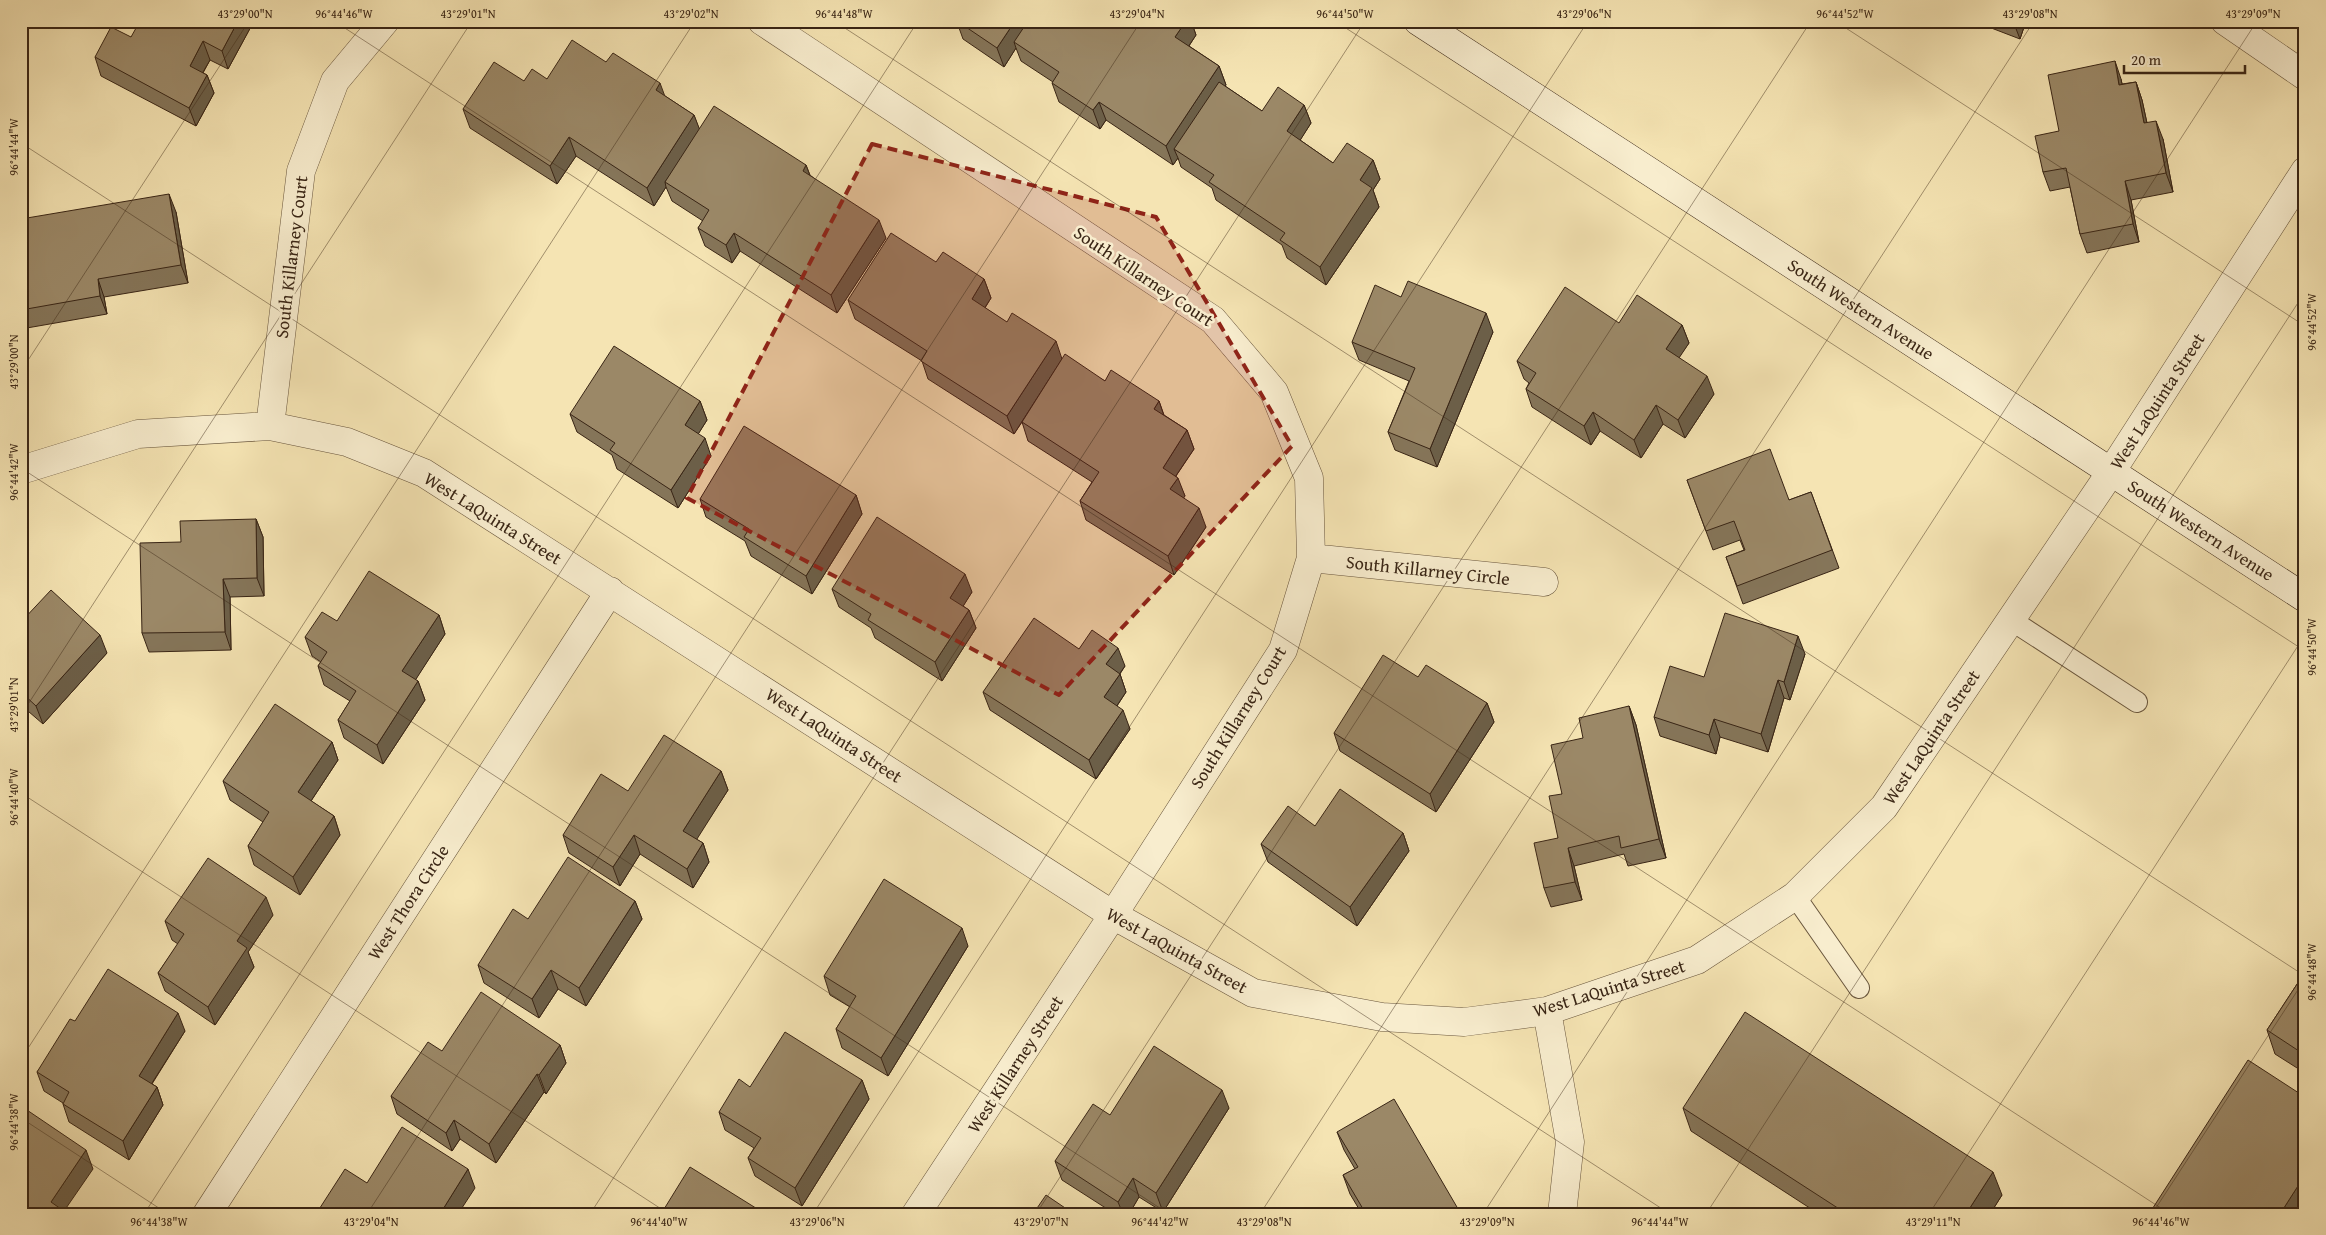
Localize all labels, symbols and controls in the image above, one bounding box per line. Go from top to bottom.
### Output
text: 43°29'00"N [217,5,273,22]
text: 96°44'46"W [315,5,374,22]
text: 43°29'01"N [440,5,496,22]
text: 43°29'02"N [663,5,719,22]
text: 96°44'48"W [815,5,874,22]
text: 43°29'04"N [1109,5,1165,22]
text: 96°44'50"W [1316,5,1375,22]
text: 43°29'06"N [1556,5,1612,22]
text: 96°44'52"W [1816,5,1875,22]
text: 43°29'08"N [2002,5,2058,22]
text: 43°29'09"N [2225,5,2281,22]
scale bar [2124,42,2245,74]
text: 20 m [2131,49,2162,70]
text: 96°44'44"W [5,117,22,176]
street label: South Killarney Court [268,173,314,340]
street label: South Killarney Court [1069,219,1220,333]
street label: South Western Avenue [1782,251,1940,367]
text: 96°44'52"W [2303,292,2320,351]
street label: West LaQuinta Street [2103,327,2212,475]
text: 43°29'00"N [5,334,22,390]
text: 96°44'42"W [5,442,22,501]
street label: West LaQuinta Street [419,465,568,572]
street label: South Western Avenue [2122,472,2280,588]
street label: South Killarney Circle [1345,548,1511,592]
text: 96°44'50"W [2303,617,2320,676]
street label: South Killarney Court [1183,640,1293,794]
street label: West LaQuinta Street [1876,663,1987,810]
text: 43°29'01"N [5,677,22,733]
street label: West LaQuinta Street [760,681,908,790]
text: 96°44'40"W [5,767,22,826]
street label: West Thora Circle [361,839,455,965]
street label: West LaQuinta Street [1101,900,1253,1000]
text: 96°44'48"W [2303,942,2320,1001]
street label: West LaQuinta Street [1530,952,1689,1024]
street label: West Killarney Street [960,989,1070,1138]
text: 96°44'38"W [5,1092,22,1151]
text: 96°44'38"W [130,1213,189,1230]
text: 43°29'04"N [343,1213,399,1230]
text: 96°44'40"W [630,1213,689,1230]
text: 43°29'06"N [789,1213,845,1230]
text: 43°29'07"N [1013,1213,1069,1230]
text: 96°44'42"W [1131,1213,1190,1230]
text: 43°29'08"N [1236,1213,1292,1230]
text: 43°29'09"N [1459,1213,1515,1230]
text: 96°44'44"W [1631,1213,1690,1230]
text: 43°29'11"N [1905,1213,1961,1230]
text: 96°44'46"W [2132,1213,2191,1230]

